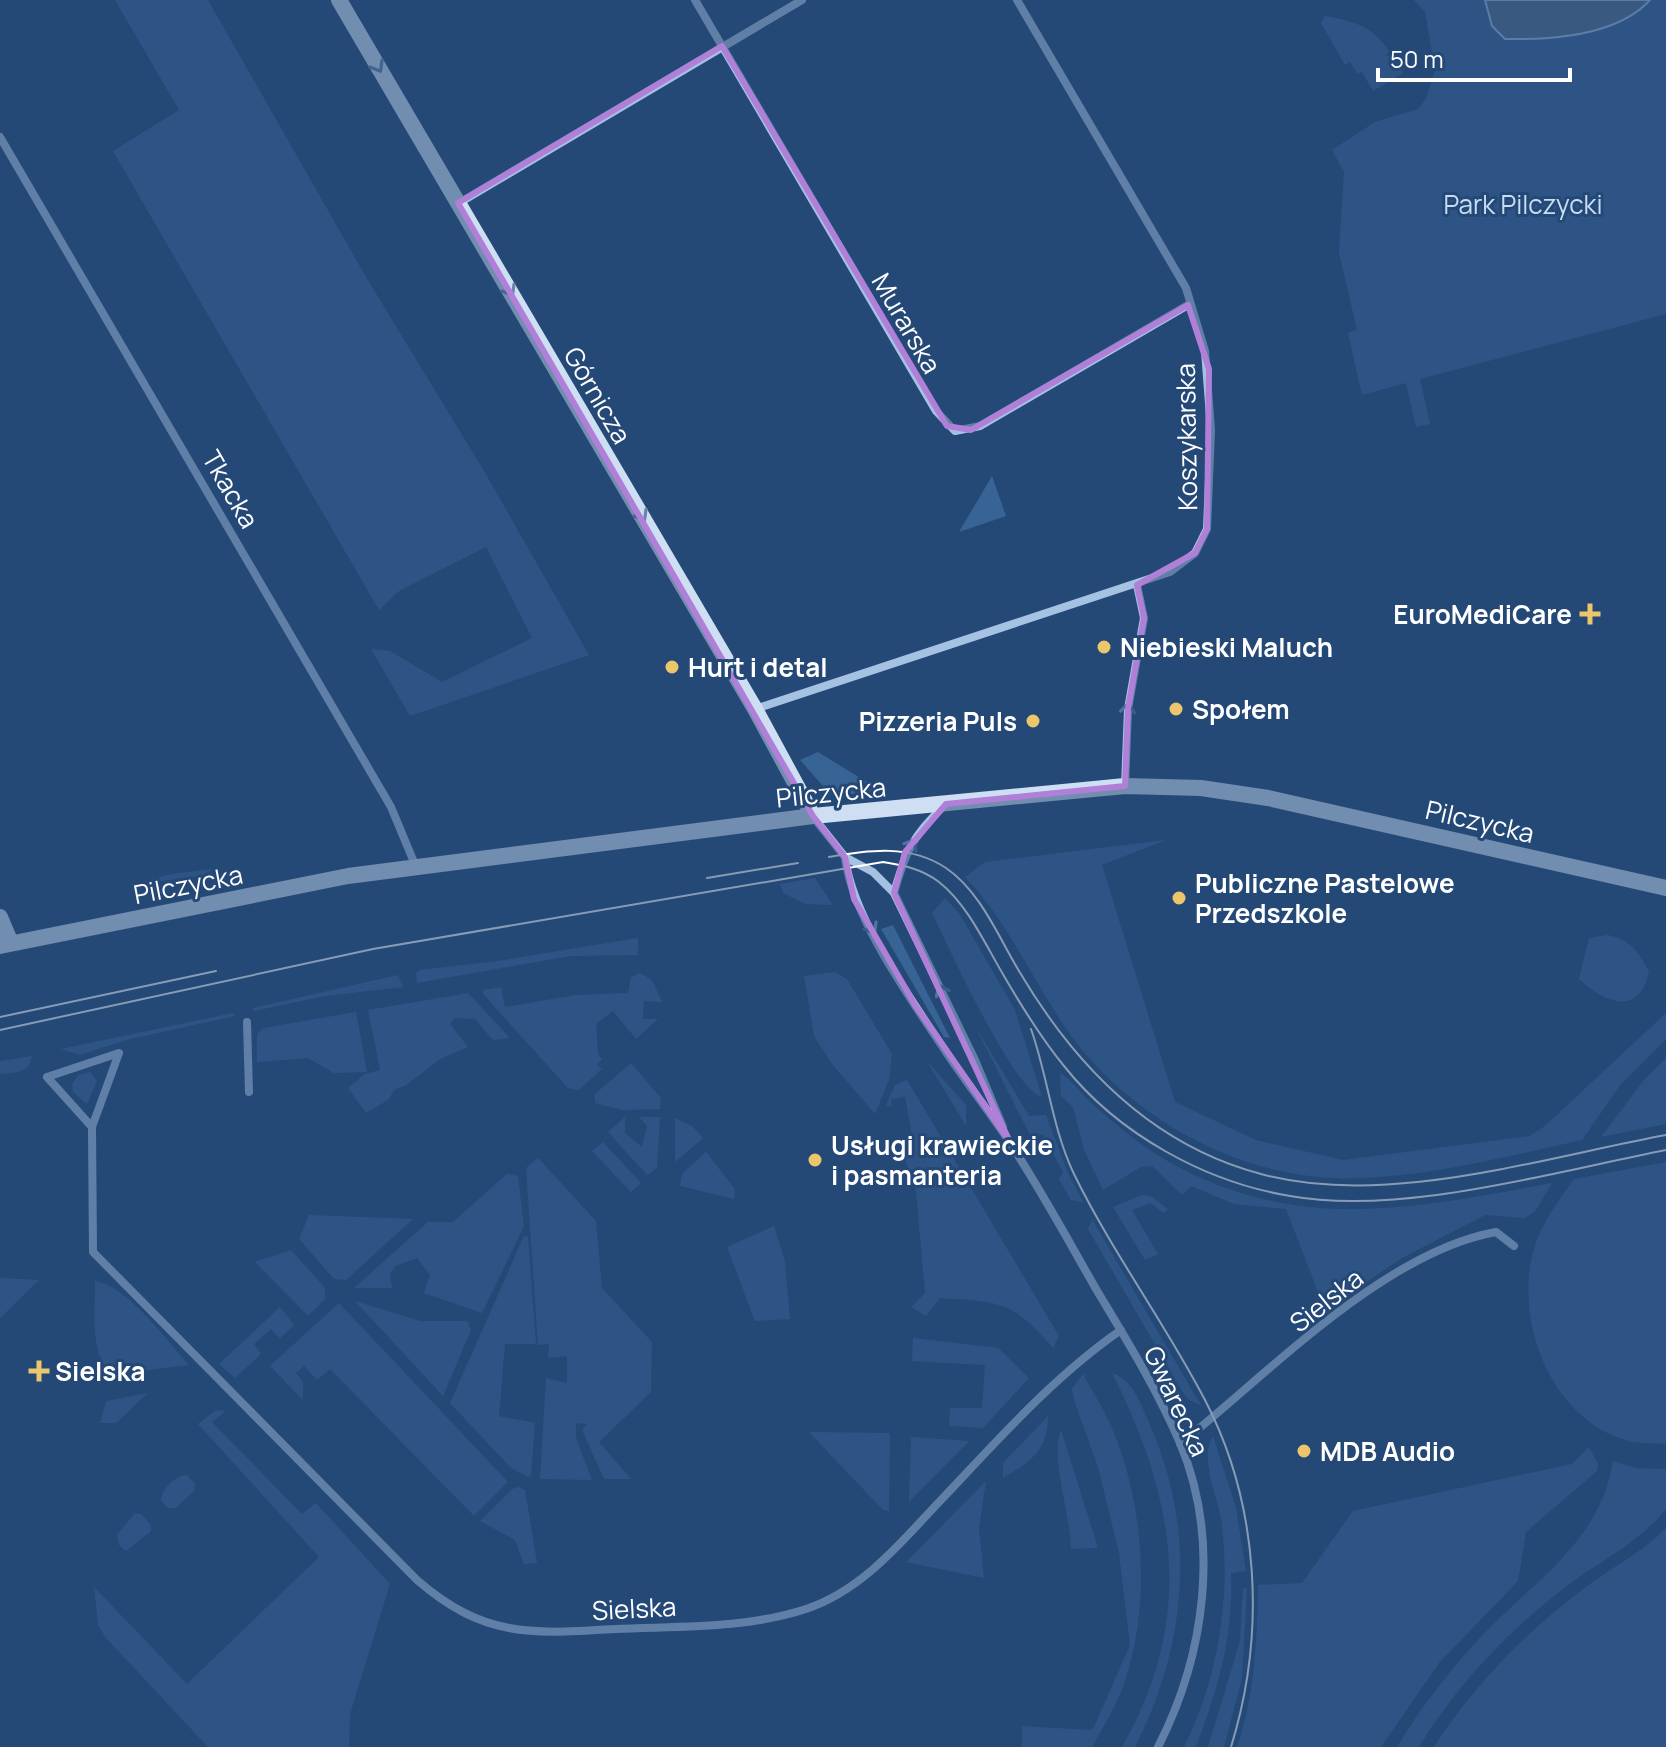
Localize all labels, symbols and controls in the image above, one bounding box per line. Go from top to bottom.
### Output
scale bar [1378,32,1570,82]
text: 50 m [1390,42,1444,75]
one-way arrow [368,59,384,73]
park label: Park Pilczycki [1443,186,1603,222]
street label: Murarska [864,266,950,380]
one-way arrow [500,283,516,297]
street label: Górnicza [556,340,640,450]
street label: Koszykarska [1167,363,1205,511]
street label: Tkacka [194,443,268,535]
one-way arrow [632,507,647,522]
place label: EuroMediCare [1393,596,1572,632]
marker: EuroMediCare [1579,603,1601,625]
place label: Niebieski Maluch [1120,629,1333,665]
marker: Niebieski Maluch [1095,638,1113,656]
place label: Hurt i detal [688,649,828,685]
marker: Hurt i detal [663,658,681,676]
place label: Społem [1192,691,1290,727]
marker: Społem [1167,700,1185,718]
one-way arrow [1120,701,1137,714]
place label: Pizzeria Puls [859,703,1017,739]
marker: Pizzeria Puls [1024,712,1042,730]
street label: Pilczycka [774,768,888,816]
street label: Pilczycka [1422,791,1538,851]
one-way arrow [902,838,917,853]
street label: Pilczycka [130,856,246,912]
place label: Publiczne Pastelowe Przedszkole [1195,865,1455,931]
marker: Publiczne Pastelowe Przedszkole [1170,889,1188,907]
one-way arrow [862,920,878,935]
one-way arrow [935,983,950,998]
place label: Usługi krawieckie i pasmanteria [831,1127,1053,1193]
marker: Usługi krawieckie i pasmanteria [806,1151,824,1169]
street label: Sielska [1282,1260,1370,1340]
street label: Gwarecka [1136,1340,1218,1462]
place label: Sielska [55,1353,145,1389]
marker: Sielska [30,1362,48,1380]
place label: MDB Audio [1320,1433,1455,1469]
marker: MDB Audio [1295,1442,1313,1460]
street label: Sielska [591,1588,677,1628]

